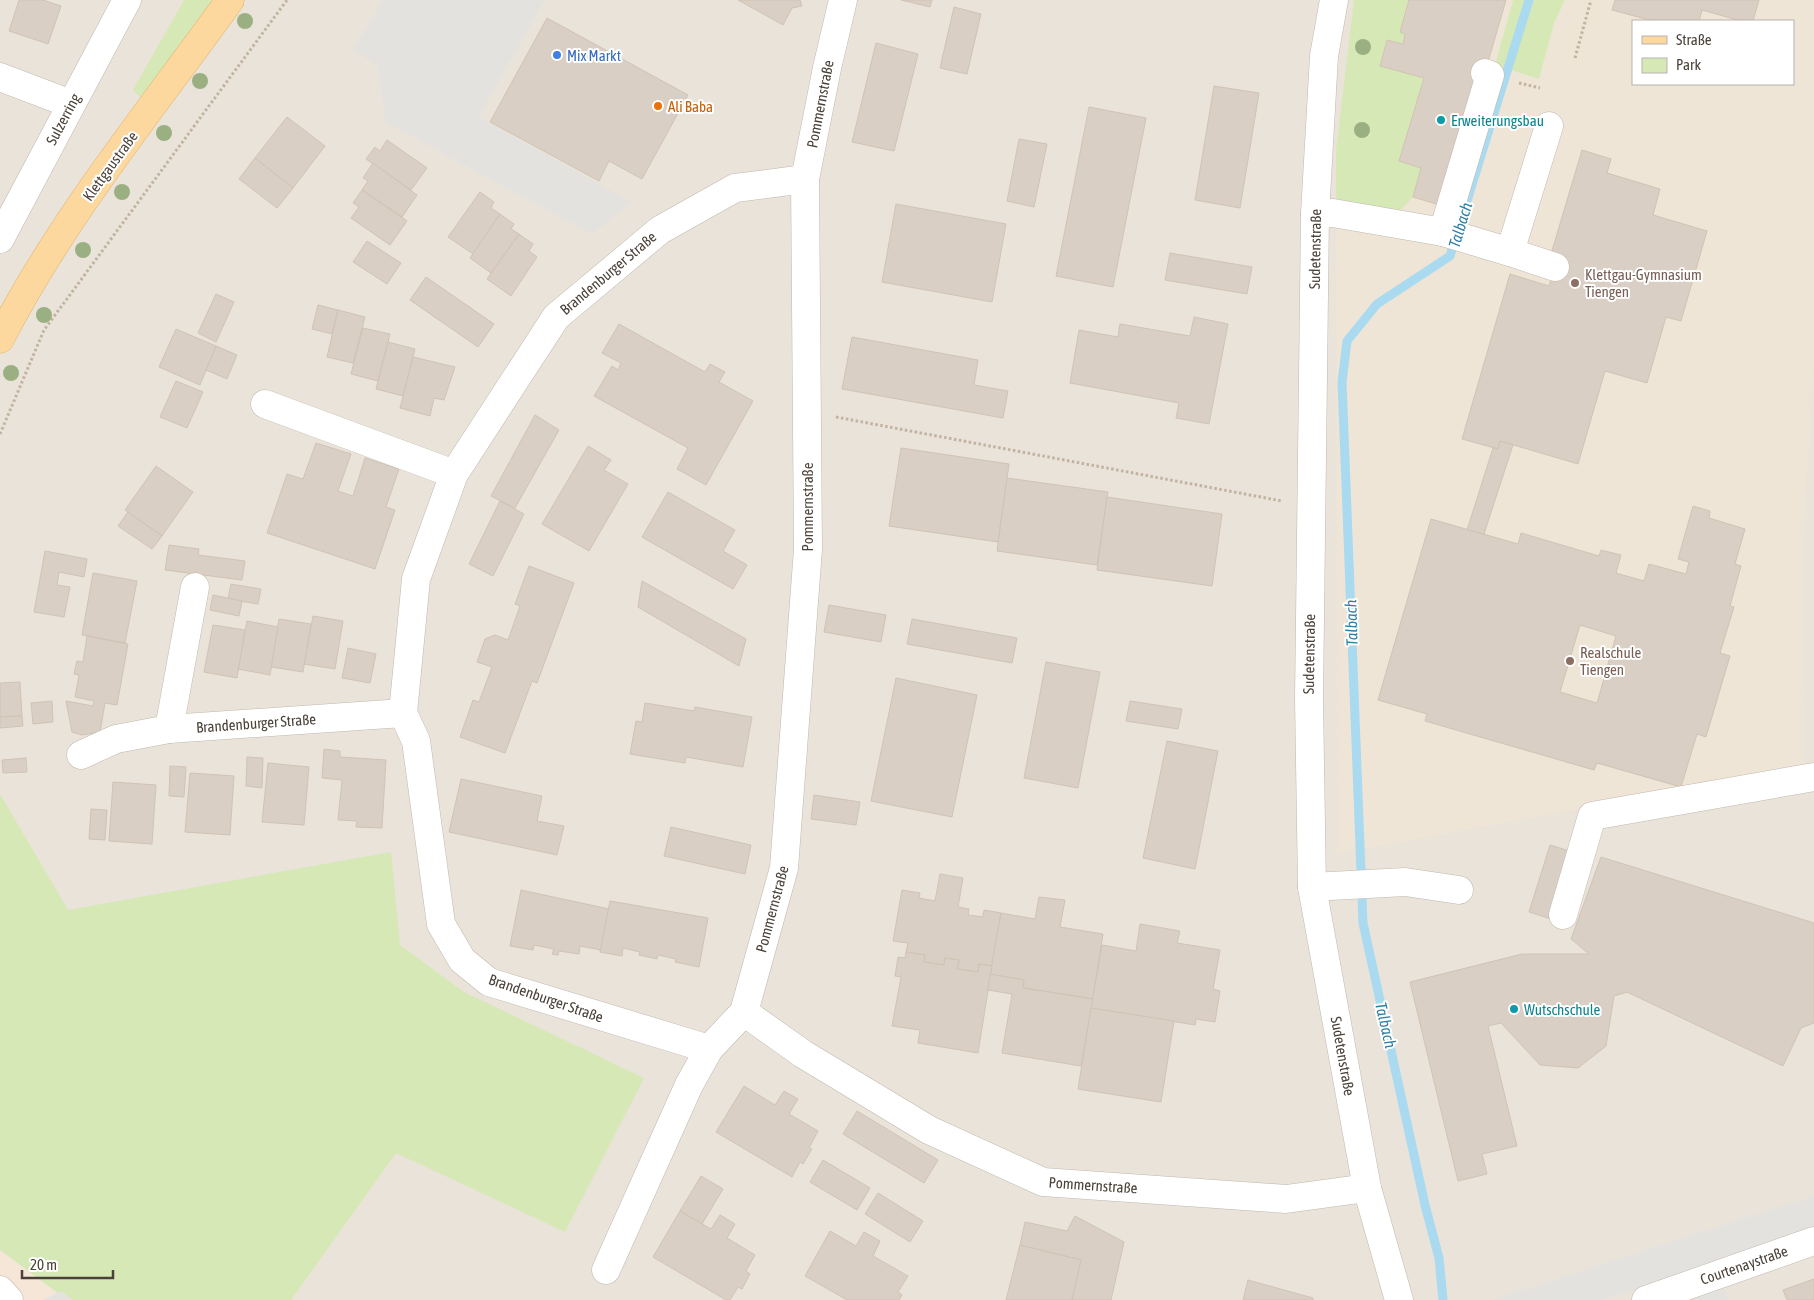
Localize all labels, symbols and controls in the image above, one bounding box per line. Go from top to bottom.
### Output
legend [1632,20,1794,85]
text: Straße [1676,31,1712,48]
place label: Mix Markt [567,47,621,64]
marker: Mix Markt [551,49,563,61]
text: Park [1676,56,1701,73]
street label: Pommernstraße [803,59,837,149]
street label: Sulzerring [42,90,84,148]
place label: Ali Baba [668,98,713,115]
marker: Ali Baba [652,100,664,112]
place label: Erweiterungsbau [1451,112,1544,129]
marker: Erweiterungsbau [1435,114,1447,126]
street label: Klettgaustraße [79,128,141,204]
water label: Talbach [1445,200,1475,250]
street label: Sudetenstraße [1306,209,1324,289]
street label: Brandenburger Straße [557,228,660,318]
place label: Klettgau-Gymnasium Tiengen [1585,266,1702,300]
marker: Klettgau-Gymnasium Tiengen [1569,277,1581,289]
street label: Pommernstraße [799,462,816,551]
water label: Talbach [1341,599,1361,647]
street label: Sudetenstraße [1300,614,1318,694]
place label: Realschule Tiengen [1580,644,1641,678]
marker: Realschule Tiengen [1564,655,1576,667]
street label: Brandenburger Straße [196,710,317,736]
street label: Pommernstraße [752,864,792,954]
street label: Brandenburger Straße [486,970,606,1026]
water label: Talbach [1372,1000,1400,1050]
place label: Wutschschule [1524,1001,1601,1018]
marker: Wutschschule [1508,1003,1520,1015]
street label: Sudetenstraße [1328,1015,1358,1097]
street label: Pommernstraße [1048,1173,1138,1197]
street label: Courtenaystraße [1698,1242,1790,1288]
scale bar [22,1248,114,1280]
text: 20 m [30,1256,57,1273]

